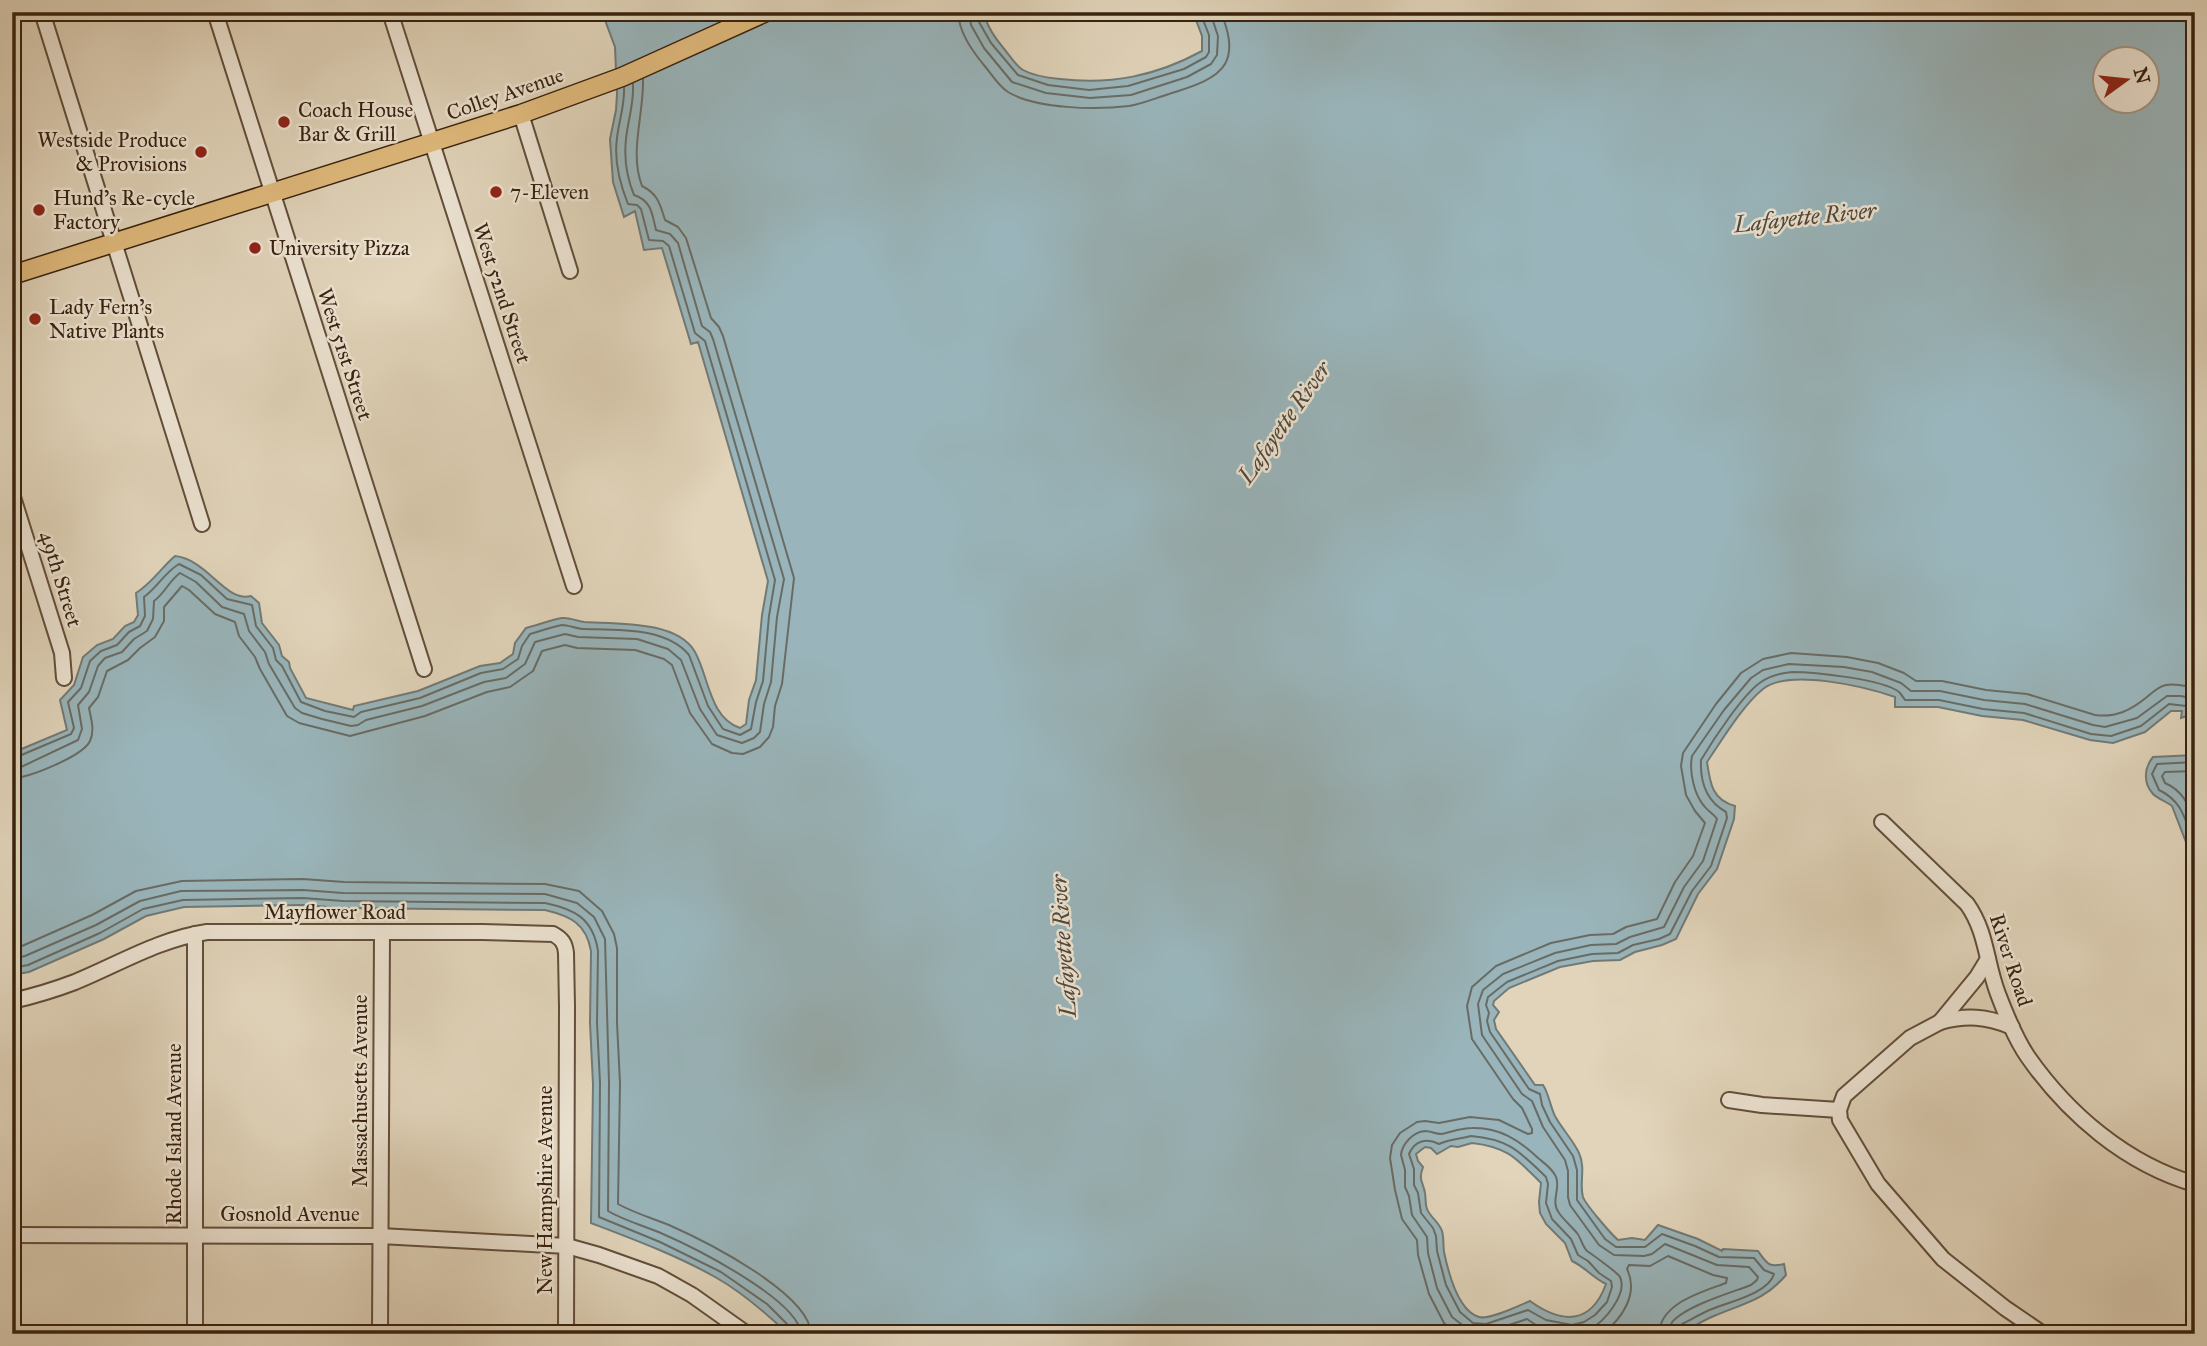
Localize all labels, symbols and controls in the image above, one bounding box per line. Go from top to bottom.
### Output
north arrow [2092,46,2162,116]
street label: Colley Avenue [443,62,567,126]
text: N [2129,65,2155,86]
place label: Coach House Bar & Grill [298,97,413,147]
marker: Coach House Bar & Grill [276,114,292,130]
place label: Westside Produce & Provisions [37,127,187,177]
marker: Westside Produce & Provisions [193,144,209,160]
place label: 7-Eleven [510,179,589,205]
marker: 7-Eleven [488,184,504,200]
place label: Hund's Re-cycle Factory [53,185,195,235]
water label: Lafayette River [1731,195,1879,238]
marker: Hund's Re-cycle Factory [31,202,47,218]
street label: West 52nd Street [467,219,537,367]
place label: University Pizza [269,235,410,261]
marker: University Pizza [247,240,263,256]
street label: West 51st Street [311,285,379,424]
place label: Lady Fern's Native Plants [49,294,164,344]
marker: Lady Fern's Native Plants [27,311,43,327]
water label: Lafayette River [1231,354,1337,489]
street label: 49th Street [34,528,88,631]
water label: Lafayette River [1044,872,1082,1019]
street label: Mayflower Road [264,899,407,925]
street label: River Road [1984,910,2038,1010]
street label: Massachusetts Avenue [347,994,373,1187]
street label: Rhode Island Avenue [161,1043,187,1225]
street label: New Hampshire Avenue [532,1085,558,1294]
street label: Gosnold Avenue [220,1201,360,1227]

